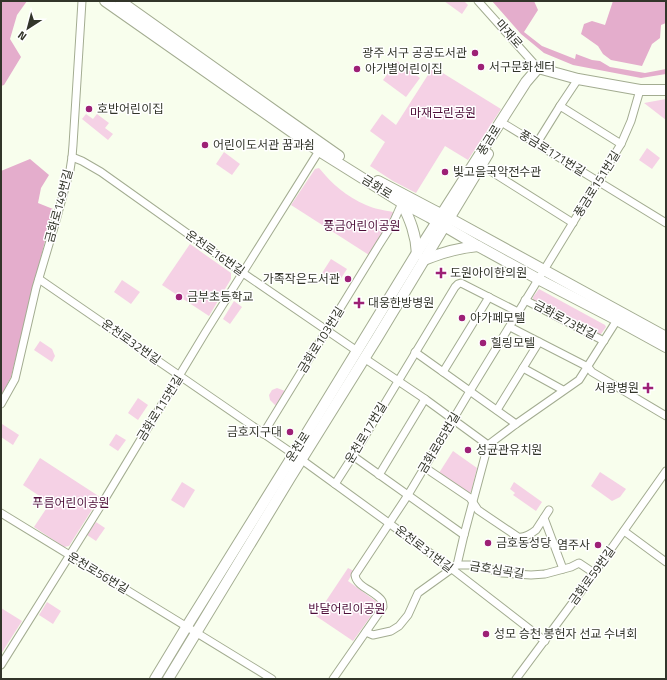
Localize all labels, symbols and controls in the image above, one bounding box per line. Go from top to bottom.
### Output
north arrow [8,8,48,48]
street label: 마재로 [491,15,528,52]
text: N [14,27,30,45]
place label: 광주 서구 공공도서관 [362,43,467,62]
marker: 광주 서구 공공도서관 [470,48,480,58]
place label: 서구문화센터 [489,57,555,76]
place label: 아가별어린이집 [365,59,442,78]
marker: 서구문화센터 [476,62,486,72]
marker: 아가별어린이집 [352,64,362,74]
place label: 호반어린이집 [97,99,163,118]
park label: 마재근린공원 [410,103,476,122]
marker: 호반어린이집 [84,104,94,114]
street label: 풍금로 [472,121,505,159]
street label: 풍금로171번길 [515,125,589,181]
place label: 어린이도서관 꿈과쉼 [213,135,315,154]
marker: 어린이도서관 꿈과쉼 [200,140,210,150]
street label: 풍금로151번길 [569,147,625,221]
place label: 빛고을국악전수관 [453,162,541,181]
street label: 금화로149번길 [40,167,77,245]
marker: 빛고을국악전수관 [440,167,450,177]
street label: 금화로 [358,170,396,203]
park label: 풍금어린이공원 [323,216,401,235]
street label: 운천로16번길 [182,225,249,280]
place label: 도원아이한의원 [450,263,527,282]
marker: 도원아이한의원 [435,267,447,279]
place label: 가족작은도서관 [263,269,340,288]
marker: 가족작은도서관 [343,274,353,284]
place label: 금부초등학교 [187,287,253,306]
marker: 금부초등학교 [174,292,184,302]
place label: 대웅한방병원 [368,293,434,312]
street label: 금화로73번길 [530,295,600,344]
marker: 대웅한방병원 [353,297,365,309]
street label: 금화로103번길 [293,303,349,377]
place label: 아가페모텔 [470,308,525,327]
marker: 아가페모텔 [457,313,467,323]
street label: 운천로32번길 [98,314,165,369]
place label: 힐링모텔 [491,333,535,352]
marker: 힐링모텔 [478,338,488,348]
street label: 금화로115번길 [132,371,188,445]
place label: 서광병원 [595,378,639,397]
marker: 서광병원 [642,382,654,394]
street label: 운천로17번길 [340,398,391,467]
street label: 금화로85번길 [413,408,464,477]
place label: 금호지구대 [227,422,282,441]
marker: 금호지구대 [285,427,295,437]
street label: 운천로 [281,428,315,466]
place label: 성균관유치원 [476,440,542,459]
marker: 성균관유치원 [463,445,473,455]
park label: 푸름어린이공원 [32,493,110,512]
street label: 운천로31번길 [391,520,457,577]
place label: 금호동성당 [496,533,551,552]
place label: 염주사 [557,535,590,554]
marker: 금호동성당 [483,538,493,548]
marker: 염주사 [593,540,603,550]
street label: 금화로59번길 [564,542,619,609]
street label: 운천로56번길 [64,547,133,598]
street label: 금호심곡길 [468,556,526,583]
park label: 반달어린이공원 [308,599,386,618]
place label: 성모 승천 봉헌자 선교 수녀회 [494,624,637,643]
marker: 성모 승천 봉헌자 선교 수녀회 [481,629,491,639]

